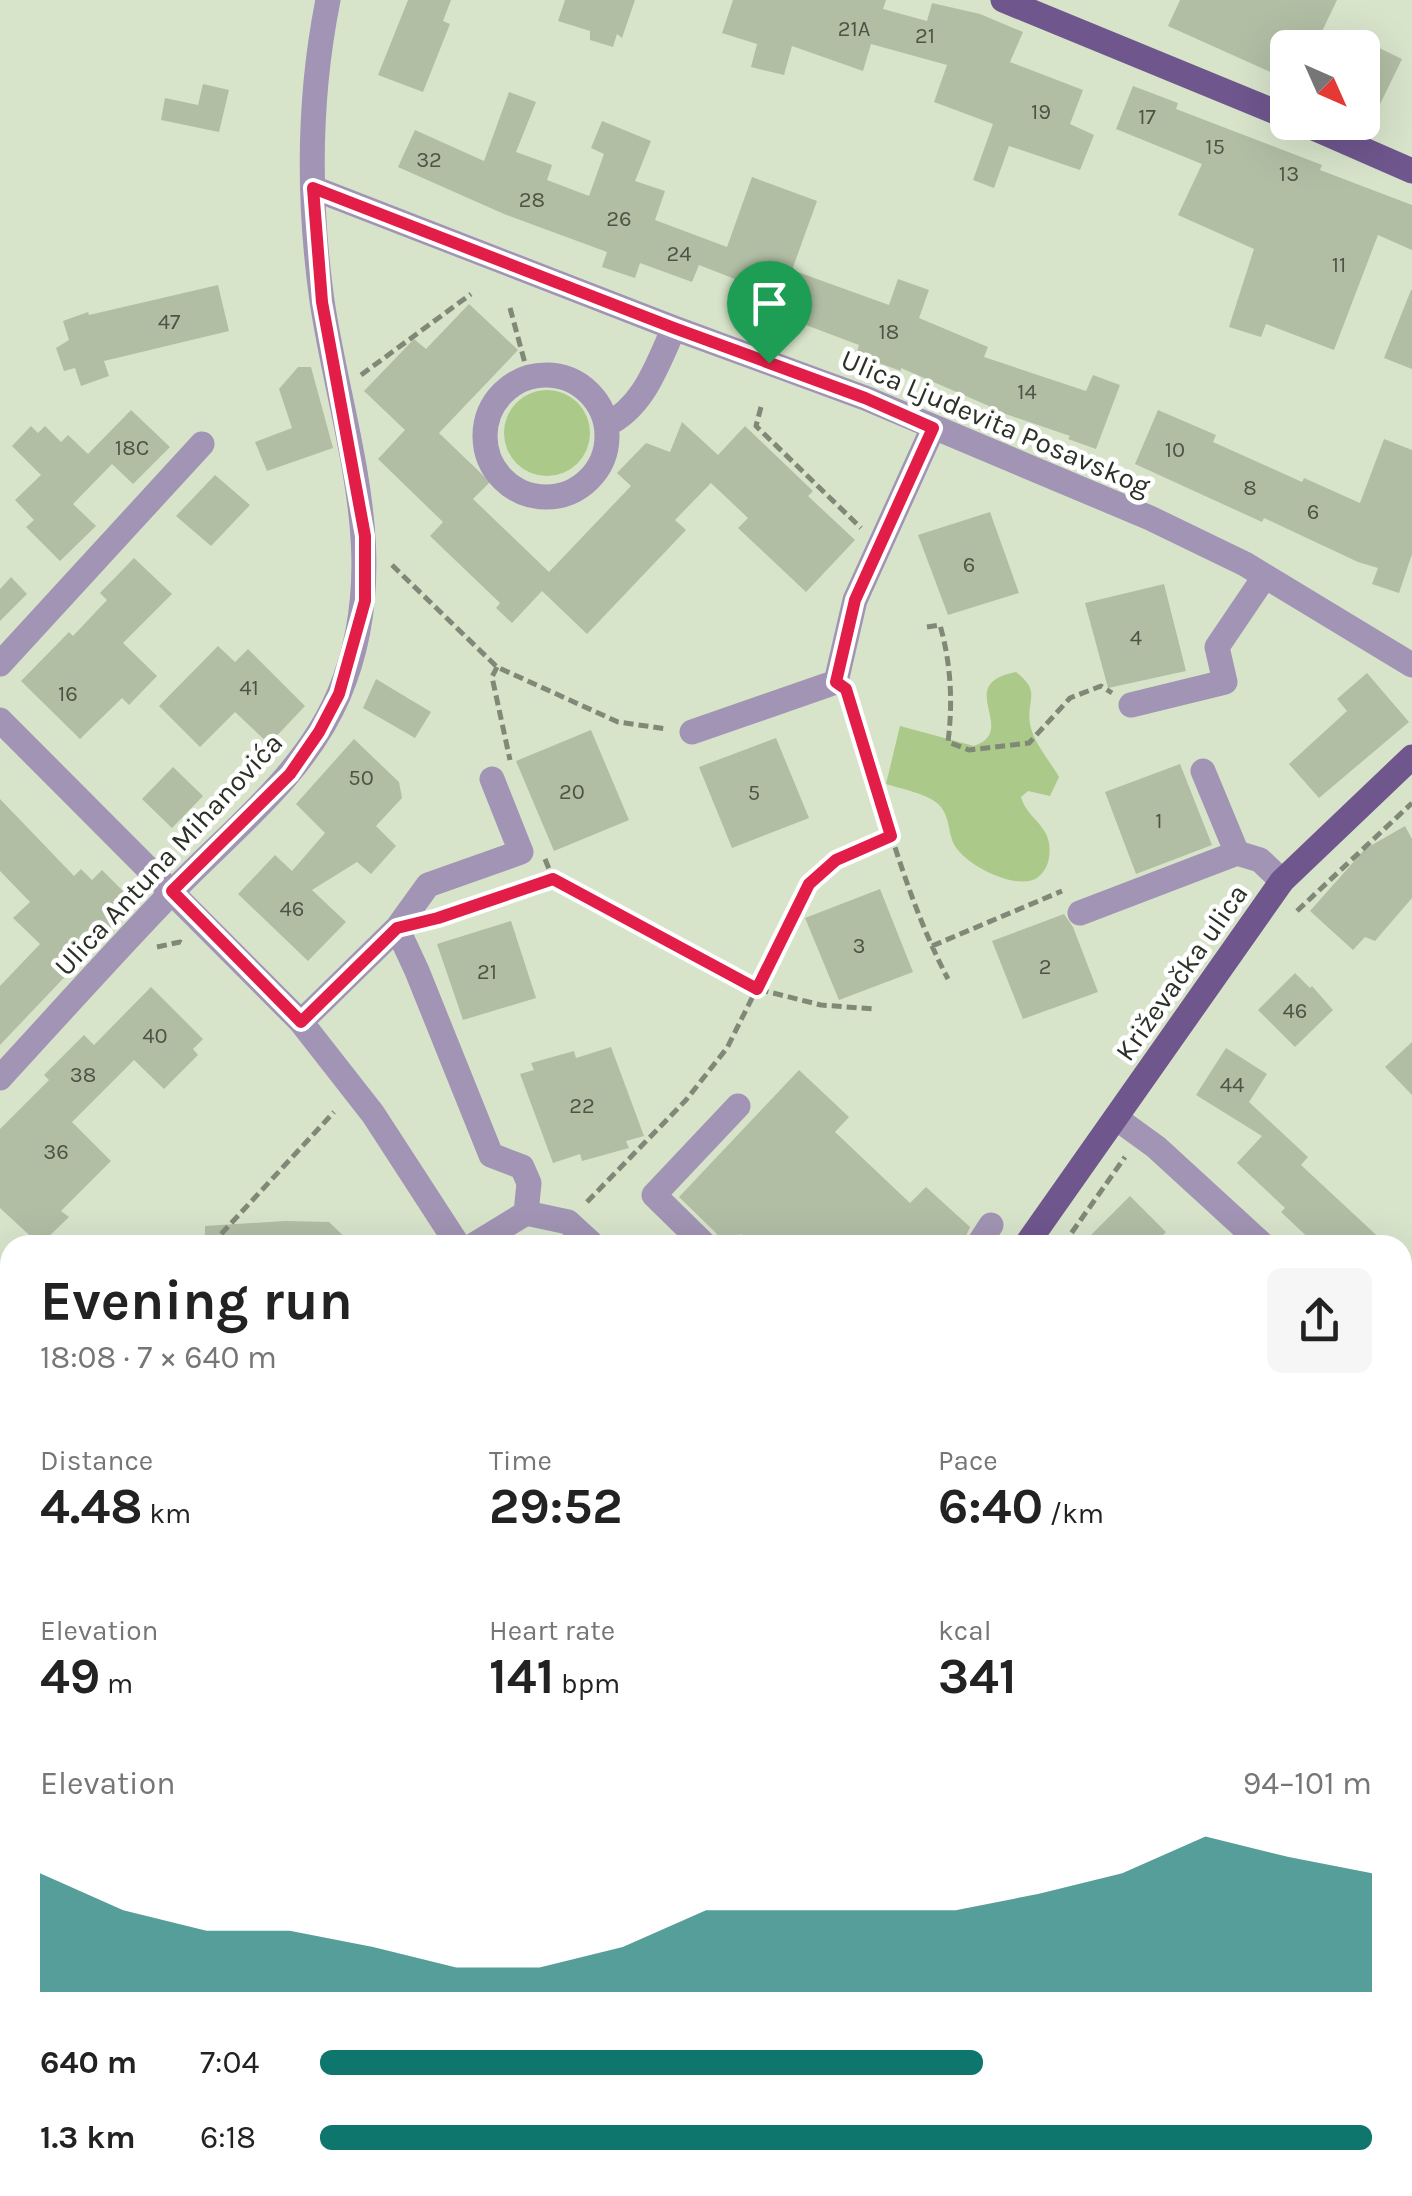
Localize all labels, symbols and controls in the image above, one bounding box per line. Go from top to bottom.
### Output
house number: 21A [838,16,871,42]
house number: 21 [915,23,935,49]
north arrow [1270,30,1380,140]
map controls [1270,30,1380,140]
house number: 19 [1031,99,1051,125]
house number: 17 [1138,104,1156,130]
house number: 15 [1205,134,1225,160]
house number: 32 [416,147,442,173]
house number: 13 [1279,161,1299,187]
house number: 28 [519,187,545,213]
house number: 26 [606,206,632,232]
house number: 24 [666,241,692,267]
house number: 11 [1332,252,1346,278]
pin [727,261,812,364]
icon: arrive [742,276,797,331]
house number: 47 [158,309,180,335]
house number: 18 [879,319,899,345]
street label: Ulica Ljudevita Posavskog [836,342,1155,503]
house number: 14 [1017,379,1037,405]
house number: 18C [115,435,149,461]
house number: 10 [1165,437,1185,463]
house number: 8 [1243,475,1257,501]
house number: 6 [1307,499,1319,525]
house number: 6 [963,552,975,578]
house number: 4 [1130,625,1142,651]
house number: 41 [239,675,259,701]
house number: 16 [58,681,78,707]
street label: Ulica Antuna Mihanovića [47,726,289,982]
house number: 50 [348,765,374,791]
house number: 20 [559,779,585,805]
house number: 5 [748,780,760,806]
house number: 1 [1155,808,1163,834]
street label: Križevačka ulica [1108,878,1255,1067]
house number: 46 [280,896,304,922]
house number: 3 [853,933,866,959]
house number: 2 [1039,954,1051,980]
house number: 21 [477,959,497,985]
house number: 46 [1283,998,1307,1024]
house number: 40 [142,1023,168,1049]
house number: 38 [70,1062,96,1088]
house number: 44 [1220,1072,1244,1098]
house number: 22 [569,1093,595,1119]
house number: 36 [43,1139,69,1165]
button: share [1267,1268,1372,1373]
text: Evening run [40,1269,353,1333]
text: 18:08 · 7 × 640 m [40,1339,277,1376]
text: Distance [40,1444,153,1477]
text: Time [489,1444,552,1477]
text: Pace [938,1444,998,1477]
text: 4.48 [40,1477,143,1536]
text: 29:52 [489,1477,623,1536]
text: 6:40 [938,1477,1043,1536]
text: km [143,1497,191,1530]
text: /km [1043,1497,1104,1530]
text: Elevation [40,1614,159,1647]
text: Heart rate [489,1614,615,1647]
text: kcal [938,1614,991,1647]
text: 49 [40,1647,100,1706]
text: 141 [489,1647,554,1706]
text: 341 [938,1647,1017,1706]
text: m [100,1667,133,1700]
text: bpm [554,1667,620,1700]
text: Elevation [40,1765,175,1802]
text: 94–101 m [1243,1765,1372,1802]
text: 640 m [40,2044,137,2081]
text: 7:04 [200,2044,259,2081]
text: 1.3 km [40,2119,136,2156]
text: 6:18 [200,2119,256,2156]

